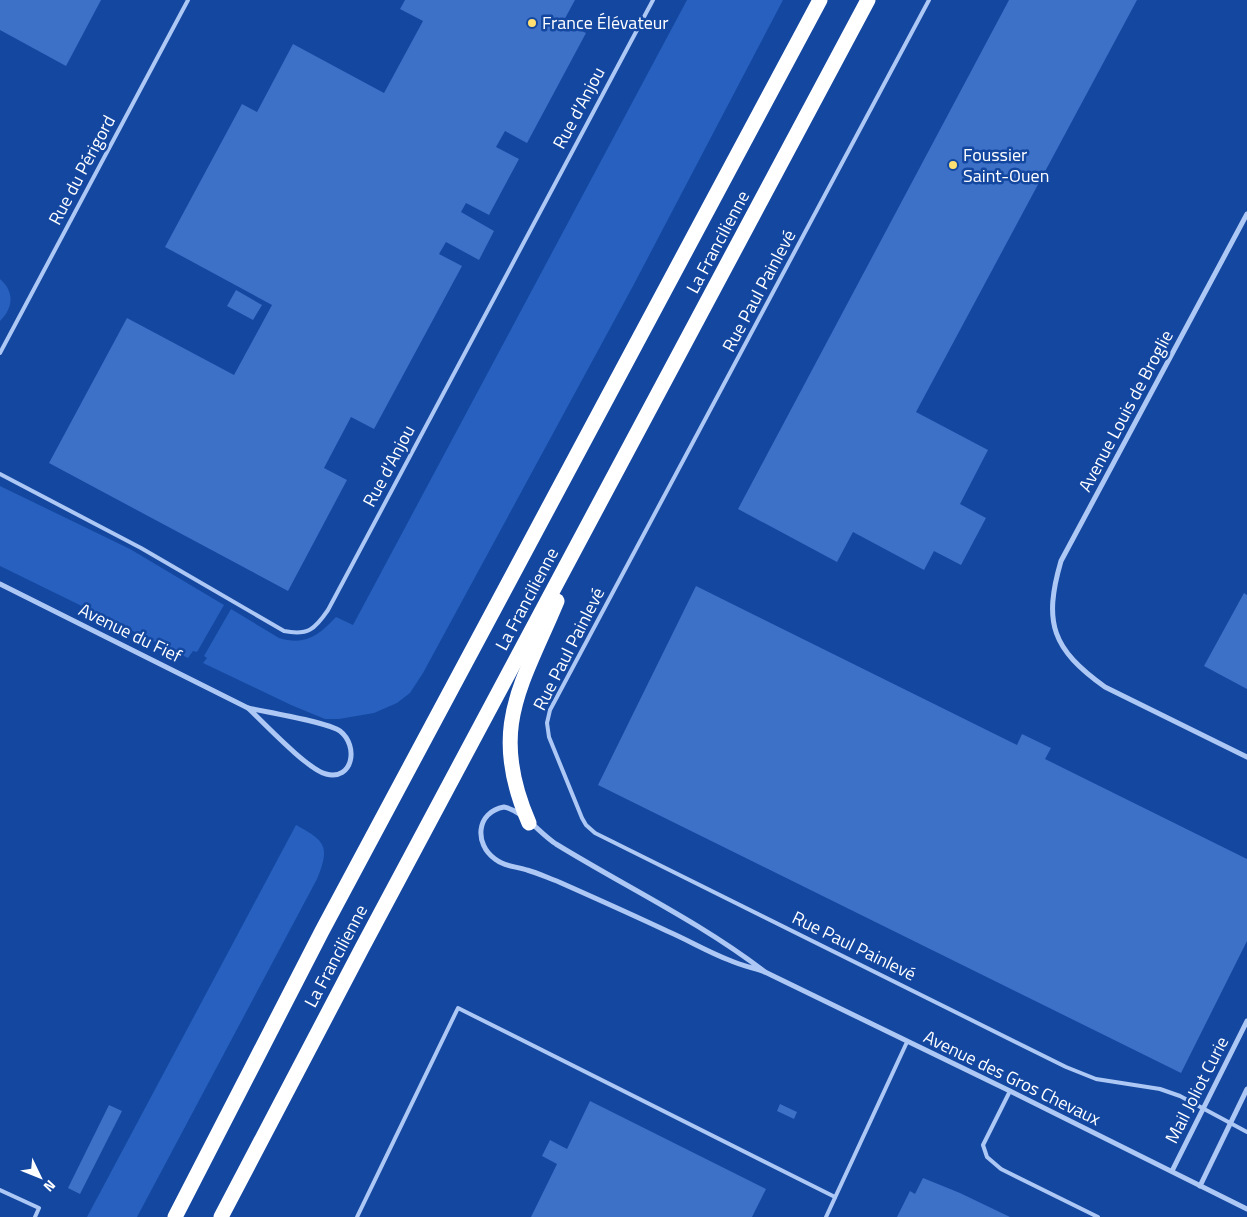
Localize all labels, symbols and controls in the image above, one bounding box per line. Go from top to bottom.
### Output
place label: France Élévateur [542,9,669,36]
marker: France Élévateur [526,17,538,29]
street label: Rue d'Anjou [546,62,611,154]
street label: Rue du Périgord [41,110,122,229]
place label: Foussier Saint-Ouen [963,141,1049,189]
marker: Foussier Saint-Ouen [947,159,959,171]
street label: La Francilienne [679,186,756,298]
street label: Rue Paul Painlevé [715,225,802,357]
street label: Avenue Louis de Broglie [1071,325,1180,496]
street label: Rue d'Anjou [356,420,421,512]
street label: La Francilienne [488,543,565,655]
street label: Rue Paul Painlevé [526,583,611,715]
street label: Avenue du Fief [74,596,186,669]
street label: La Francilienne [297,900,374,1012]
street label: Rue Paul Painlevé [788,904,921,987]
street label: Avenue des Gros Chevaux [919,1023,1105,1132]
street label: Mail Joliot Curie [1158,1031,1235,1148]
north arrow [15,1152,65,1202]
text: N [39,1175,61,1197]

